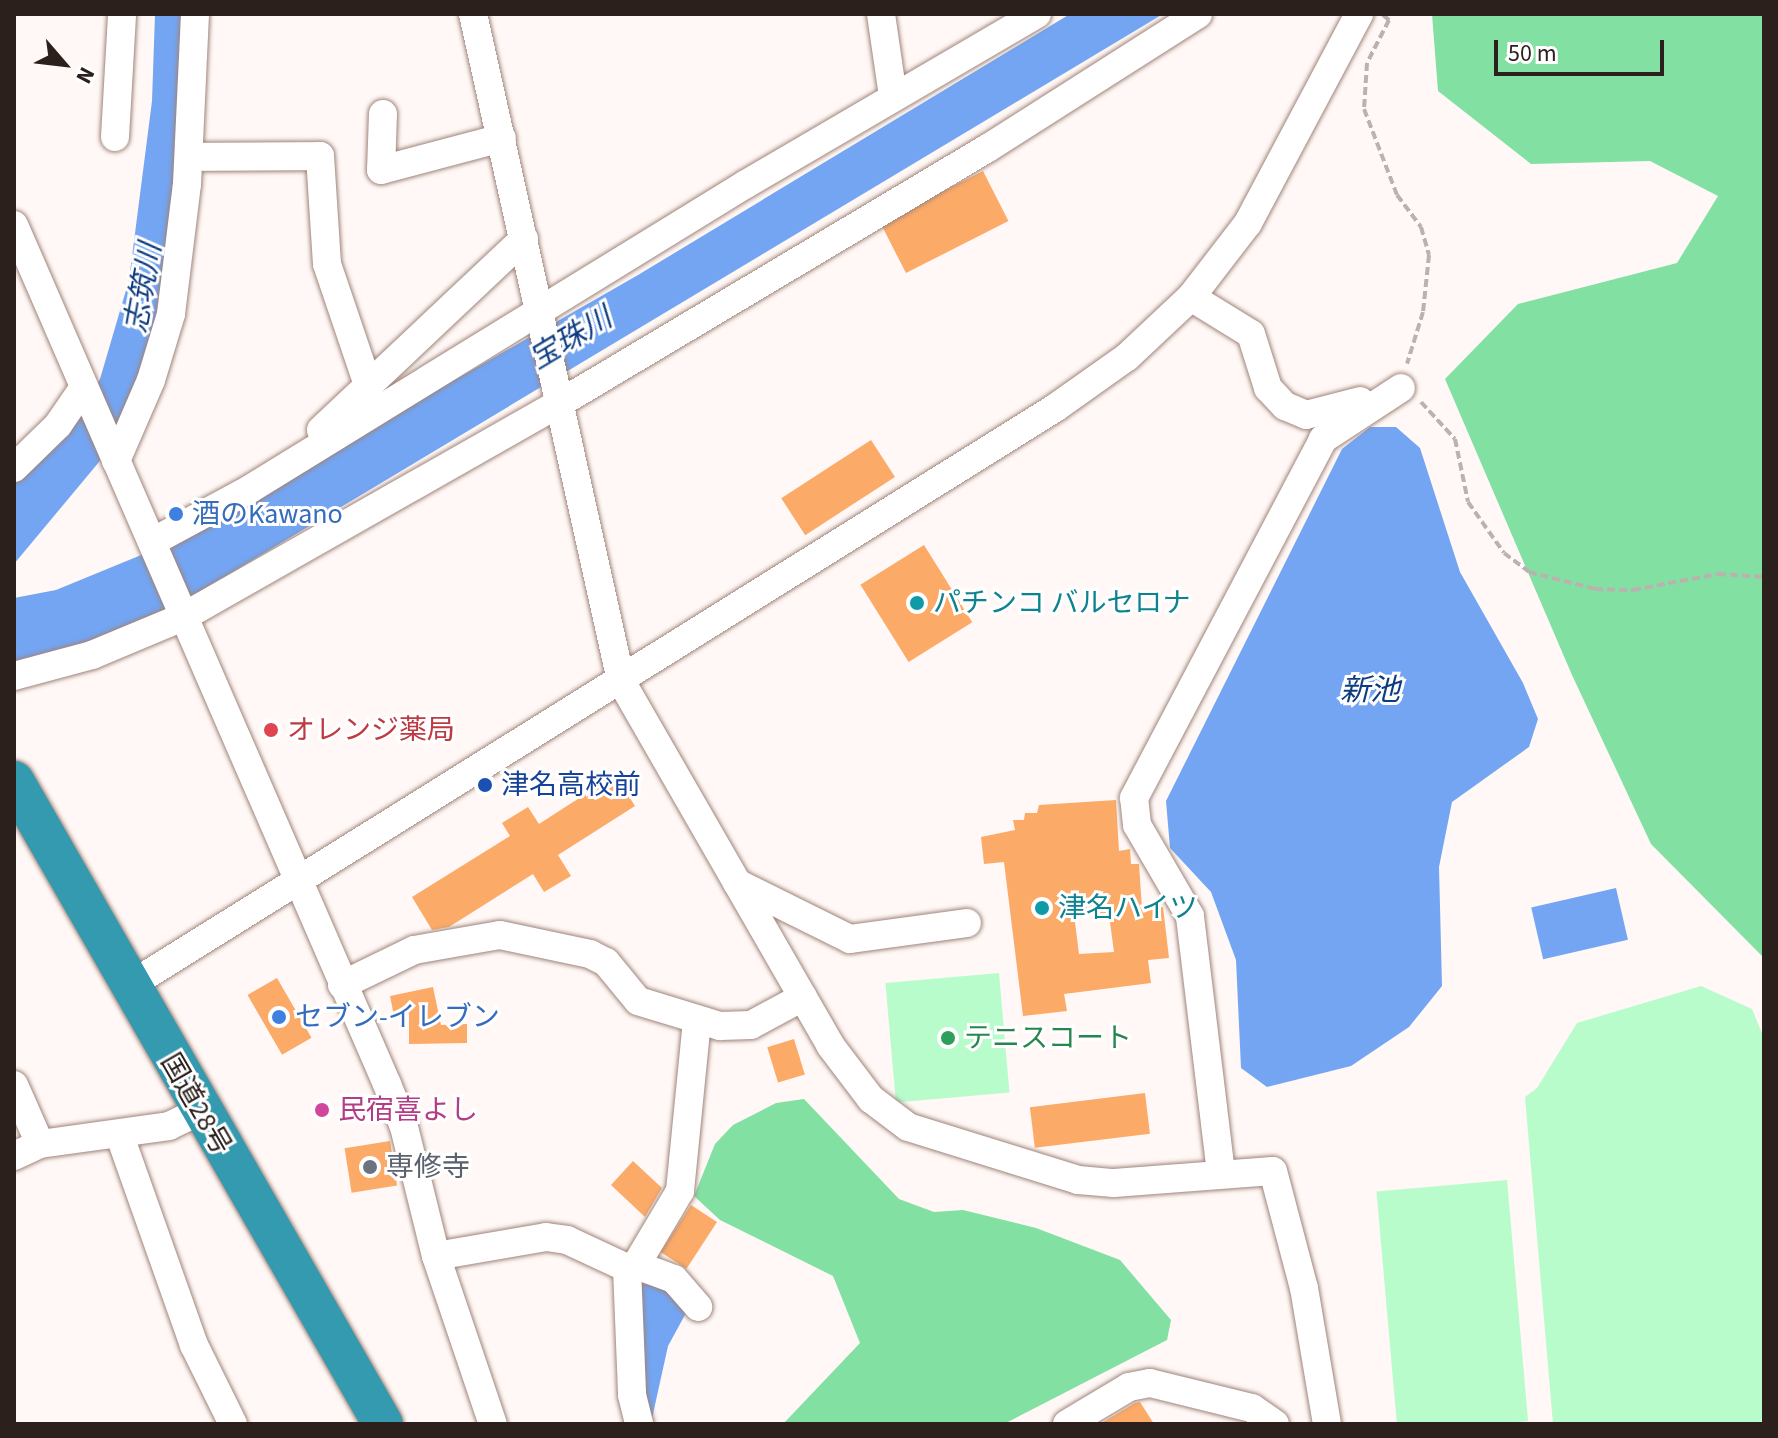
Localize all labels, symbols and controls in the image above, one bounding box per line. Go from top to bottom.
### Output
north arrow [24,24,104,104]
scale bar [1498,24,1668,74]
text: 50 m [1508,36,1557,71]
text: N [68,61,103,89]
water label: 志筑川 [118,241,170,335]
water label: 宝珠川 [523,300,619,378]
place label: 酒のKawano [192,497,343,531]
marker: 酒のKawano [167,505,185,523]
place label: パチンコ バルセロナ [933,586,1191,620]
marker: パチンコ バルセロナ [908,594,926,612]
water label: 新池 [1340,673,1400,709]
place label: オレンジ薬局 [287,713,455,747]
marker: オレンジ薬局 [262,721,280,739]
place label: 津名高校前 [501,768,641,802]
marker: 津名高校前 [476,776,494,794]
place label: 津名ハイツ [1058,891,1198,925]
marker: 津名ハイツ [1033,899,1051,917]
place label: セブン-イレブン [295,1000,500,1034]
marker: セブン-イレブン [270,1008,288,1026]
place label: テニスコート [964,1021,1132,1055]
marker: テニスコート [939,1029,957,1047]
street label: 国道28号 [153,1047,239,1161]
place label: 民宿喜よし [338,1093,478,1127]
marker: 民宿喜よし [313,1101,331,1119]
place label: 専修寺 [386,1150,470,1184]
marker: 専修寺 [361,1158,379,1176]

